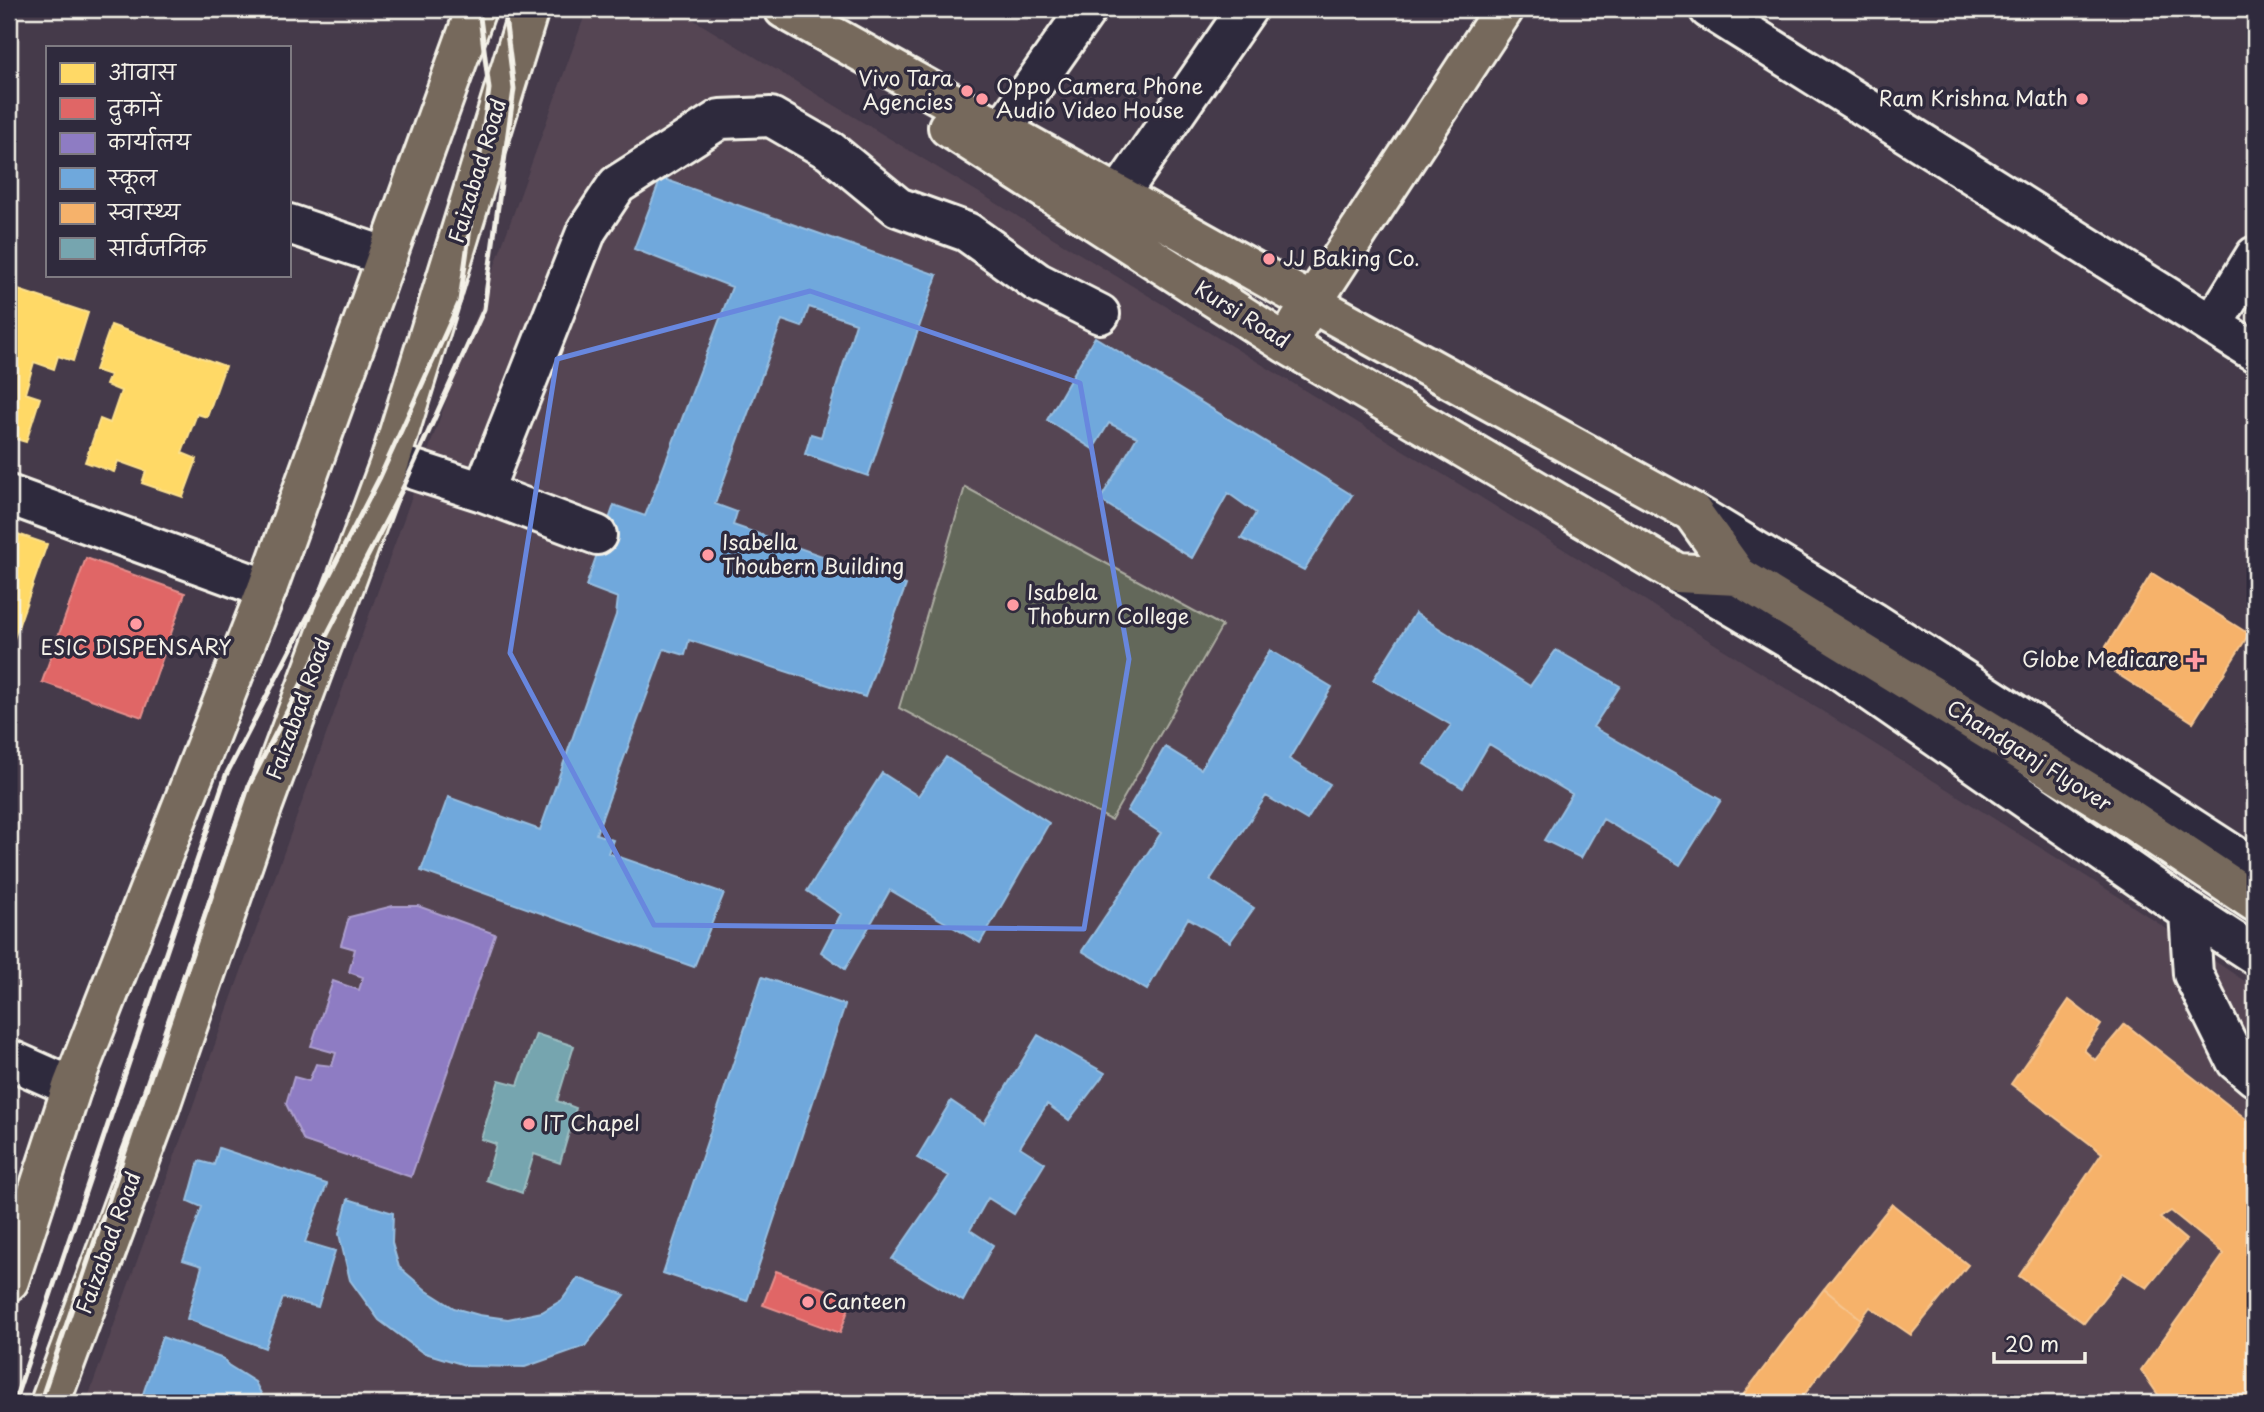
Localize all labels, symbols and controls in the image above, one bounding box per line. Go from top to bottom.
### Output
legend [46,46,290,276]
text: आवास [108,55,177,87]
place label: Vivo Tara Agencies [858,61,954,117]
place label: Oppo Camera Phone Audio Video House [996,69,1203,125]
place label: Ram Krishna Math [1879,81,2068,113]
marker: Vivo Tara Agencies [959,83,975,99]
text: दुकानें [107,91,163,125]
marker: Oppo Camera Phone Audio Video House [974,91,990,107]
marker: Ram Krishna Math [2074,91,2090,107]
street label: Faizabad Road [439,94,513,247]
text: कार्यालय [107,125,192,157]
text: स्कूल [107,161,159,195]
text: स्वास्थ्य [107,195,181,227]
text: सार्वजनिक [107,231,209,263]
place label: JJ Baking Co. [1283,241,1420,273]
marker: JJ Baking Co. [1261,251,1277,267]
street label: Kursi Road [1189,271,1297,355]
place label: Isabella Thoubern Building [722,525,904,581]
marker: Isabella Thoubern Building [700,547,716,563]
place label: Isabela Thoburn College [1027,575,1189,631]
marker: Isabela Thoburn College [1005,597,1021,613]
marker: ESIC DISPENSARY [128,616,144,632]
place label: ESIC DISPENSARY [40,630,232,662]
street label: Faizabad Road [257,633,338,784]
place label: Globe Medicare [2022,642,2179,674]
marker: Globe Medicare [2185,650,2205,670]
street label: Chandganj Flyover [1941,691,2119,818]
place label: IT Chapel [543,1106,640,1138]
marker: IT Chapel [521,1116,537,1132]
street label: Faizabad Road [67,1167,148,1318]
place label: Canteen [822,1284,907,1316]
marker: Canteen [800,1294,816,1310]
scale bar [1994,1321,2086,1365]
text: 20 m [2005,1327,2059,1359]

